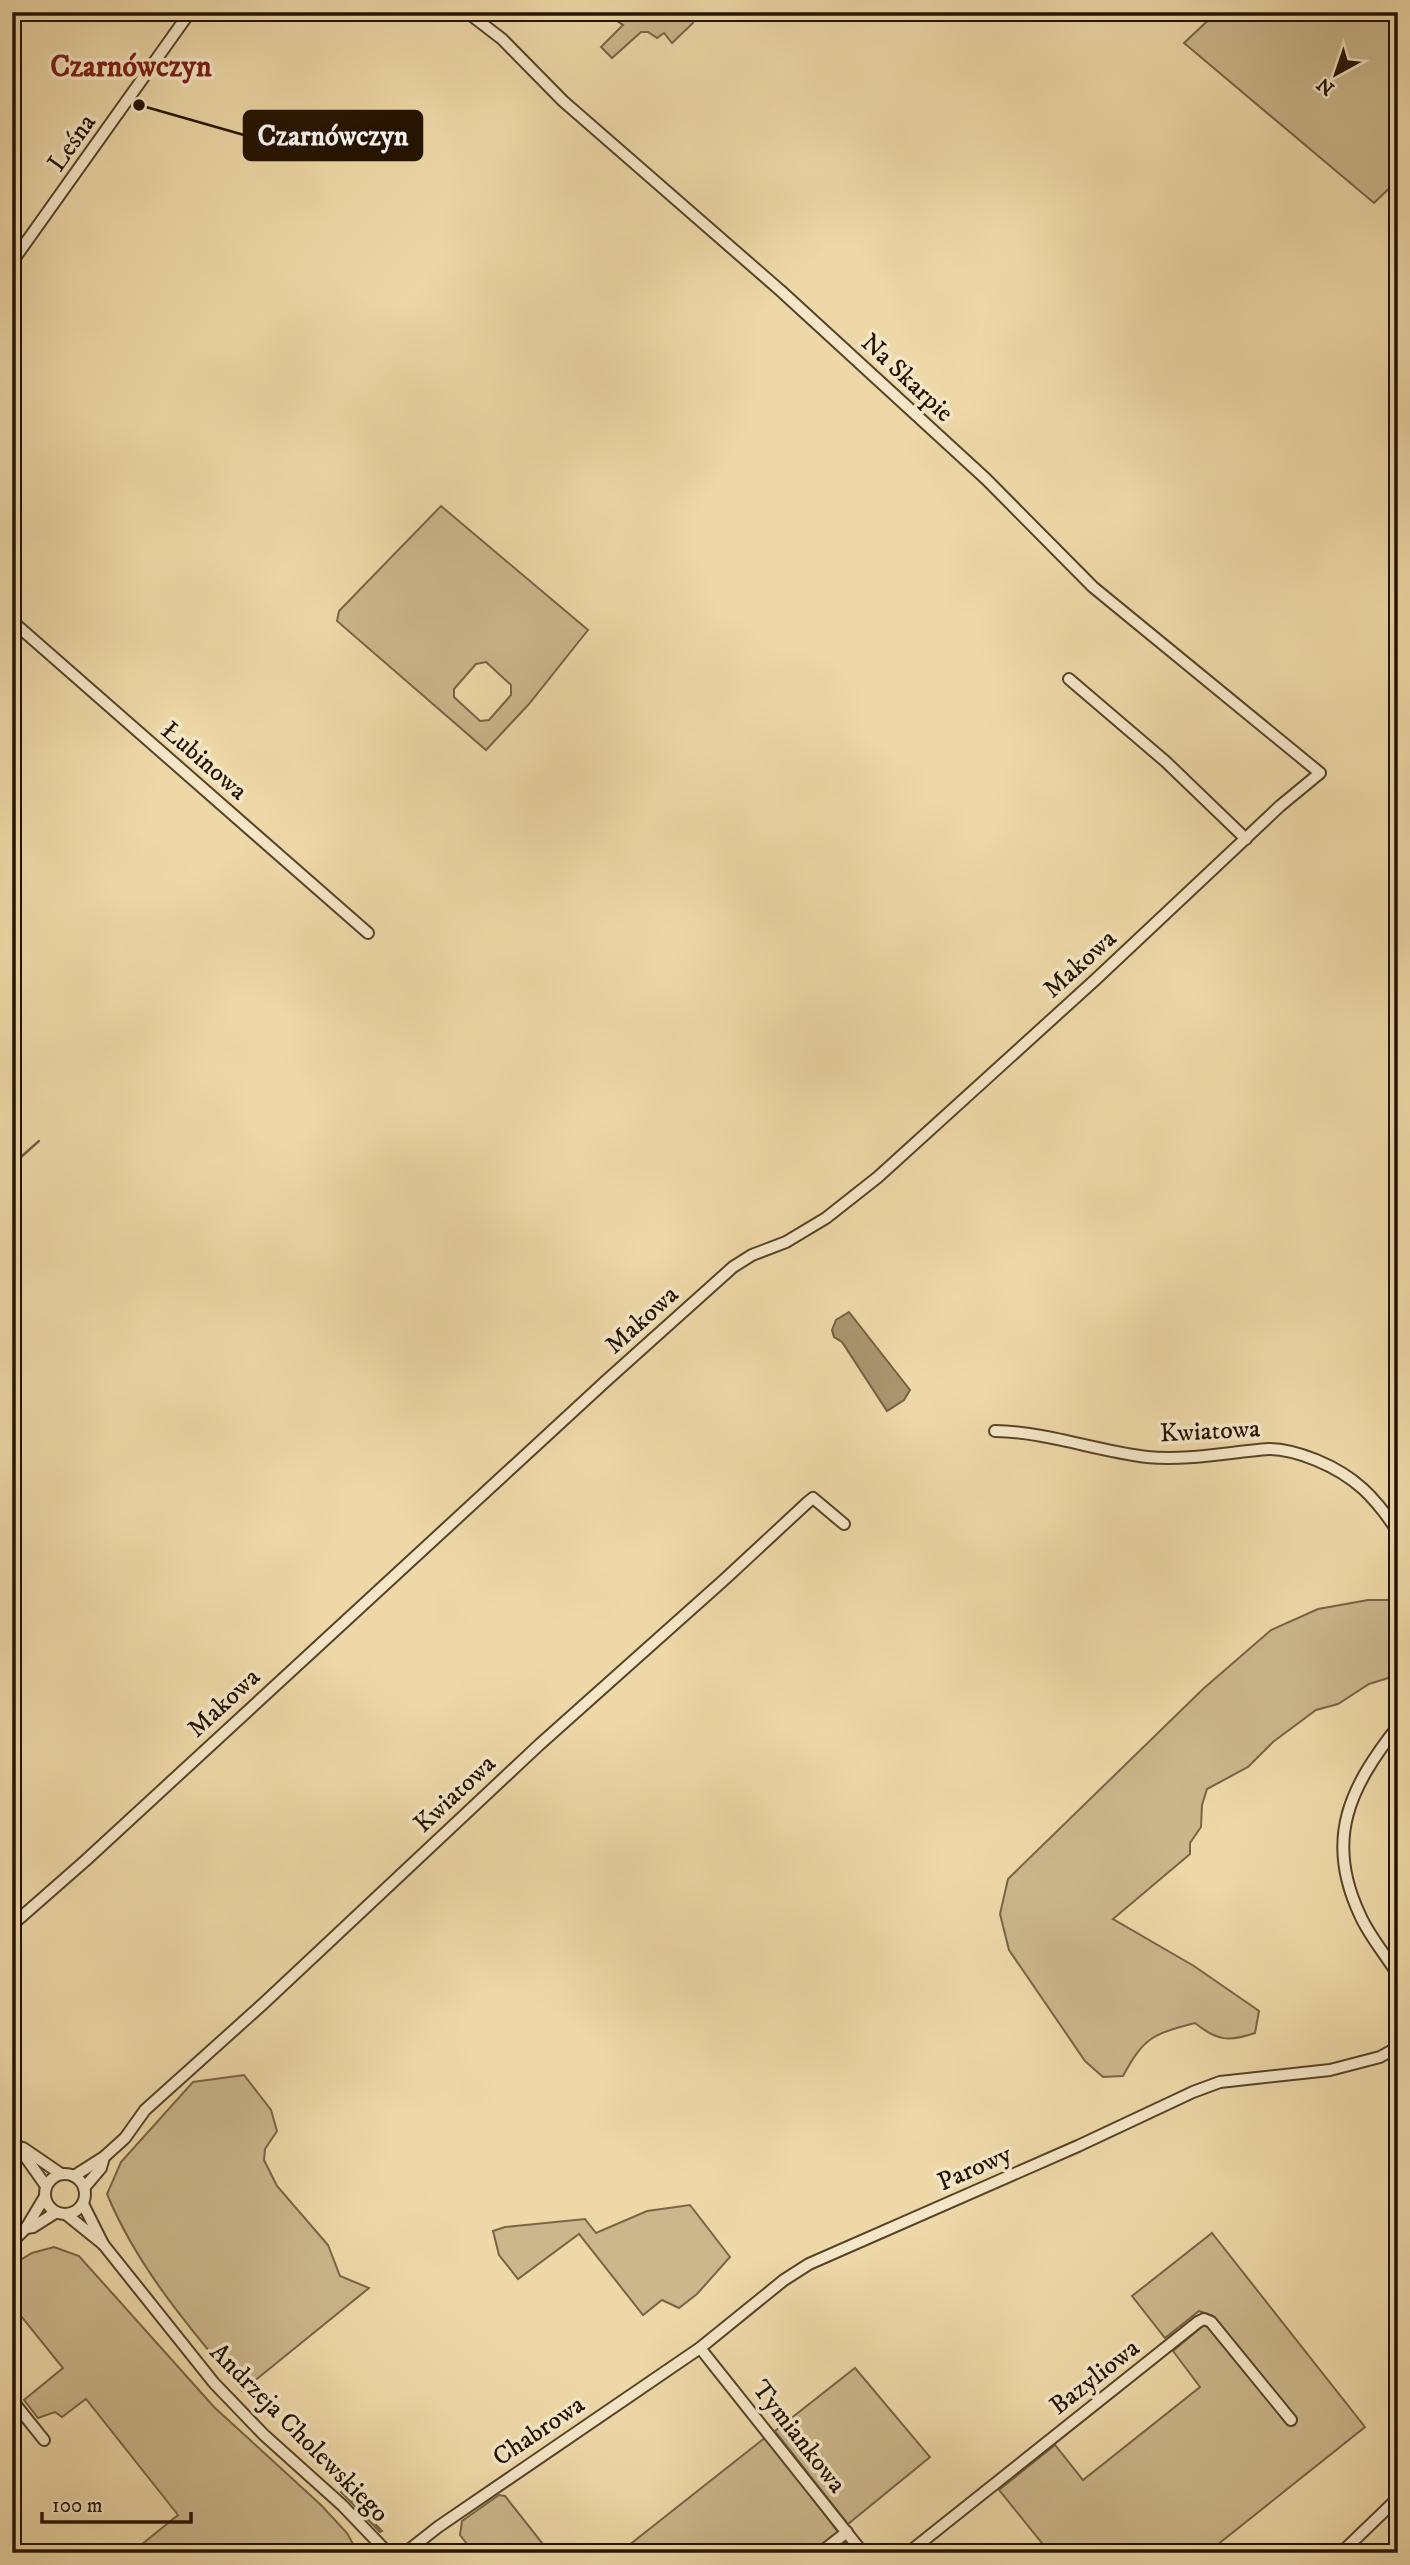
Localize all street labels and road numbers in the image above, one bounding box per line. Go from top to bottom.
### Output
street label: Leśna [41,108,104,178]
street label: Na Skarpie [854,327,960,429]
street label: Łubinowa [154,715,254,808]
street label: Makowa [1036,922,1124,1006]
street label: Makowa [598,1278,686,1362]
street label: Kwiatowa [1159,1412,1261,1451]
street label: Makowa [181,1661,267,1745]
street label: Kwiatowa [407,1748,503,1840]
street label: Parowy [933,2137,1017,2199]
street label: Bazyliowa [1043,2332,1147,2423]
street label: Andrzeja Cholewskiego [202,2336,396,2530]
street label: Tymiankowa [744,2374,853,2500]
street label: Chabrowa [487,2388,591,2474]

